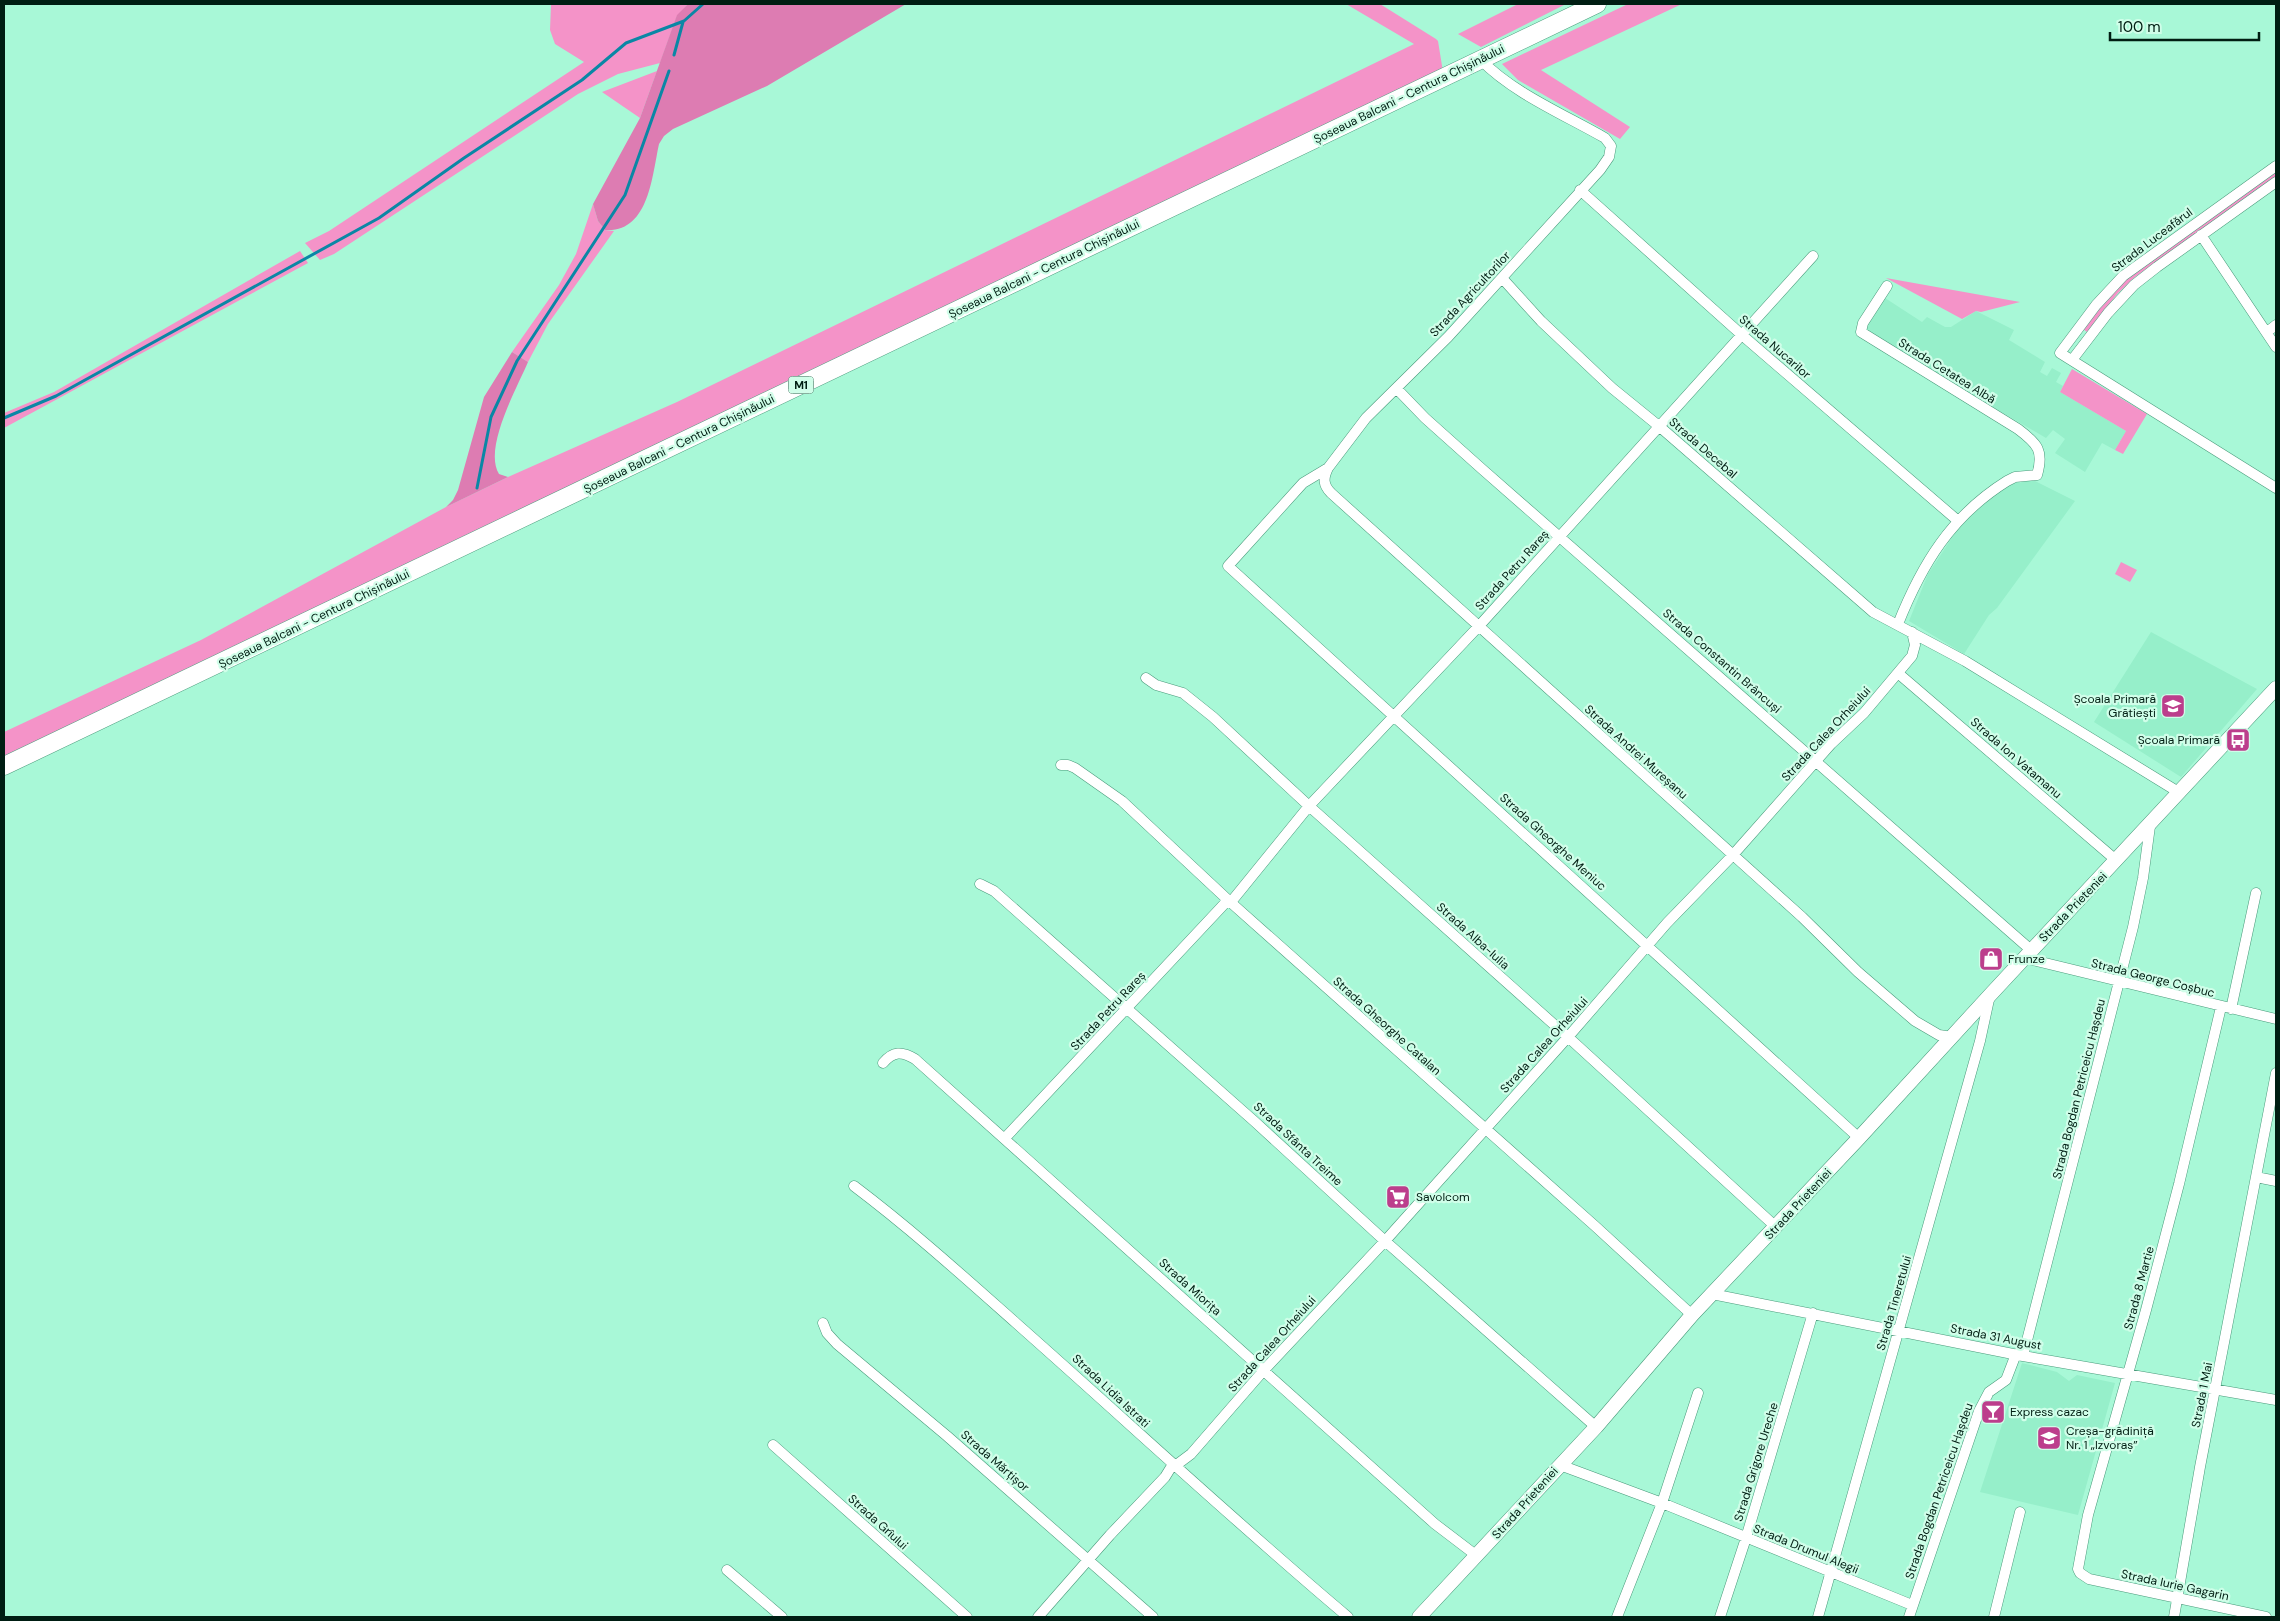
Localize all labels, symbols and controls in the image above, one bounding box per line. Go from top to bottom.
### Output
scale bar [2110,10,2259,42]
text: 100 m [2118,17,2161,37]
street label: Șoseaua Balcani - Centura Chișinăului [1311,41,1507,147]
street label: Strada Luceafărul [2108,204,2196,276]
street label: Șoseaua Balcani - Centura Chișinăului [946,216,1142,322]
street label: Strada Agricultorilor [1426,247,1514,340]
street label: Strada Nucarilor [1736,311,1815,383]
street label: Strada Cetatea Albă [1895,335,1999,407]
road number: M1 [788,376,814,394]
street label: Șoseaua Balcani - Centura Chișinăului [581,391,777,497]
street label: Strada Decebal [1666,414,1740,482]
street label: Strada Petru Rareș [1472,526,1552,614]
street label: Șoseaua Balcani - Centura Chișinăului [216,566,412,672]
street label: Strada Constantin Brâncuși [1659,605,1785,717]
street label: Strada Calea Orheiului [1778,683,1874,785]
place label: Școala Primară Grătiești [2074,691,2156,721]
school or university icon: Școala Primară Grătiești [2160,693,2186,719]
street label: Strada Andrei Mureșanu [1581,701,1691,803]
street label: Strada Ion Vatamanu [1967,714,2065,802]
bus stop icon: Școala Primară [2225,727,2251,753]
place label: Școala Primară [2138,732,2220,748]
street label: Strada Gheorghe Meniuc [1496,790,1610,894]
street label: Strada Prieteniei [2035,868,2111,946]
street label: Strada Alba-Iulia [1433,899,1513,973]
shop icon: Frunze [1978,946,2004,972]
place label: Frunze [2008,951,2045,967]
street label: Strada George Coșbuc [2090,955,2217,1001]
street label: Strada Petru Rareș [1067,968,1149,1054]
street label: Strada Gheorghe Catalan [1330,973,1444,1079]
street label: Strada Calea Orheiului [1497,994,1591,1096]
street label: Strada Bogdan Petriceicu Hașdeu [2049,997,2109,1181]
street label: Strada Sfânta Treime [1250,1099,1346,1190]
street label: Strada Prieteniei [1761,1165,1835,1243]
supermarket icon: Savolcom [1385,1184,1411,1210]
place label: Savolcom [1416,1189,1470,1205]
street label: Strada 8 Martie [2120,1244,2158,1332]
street label: Strada Tineretului [1873,1254,1915,1352]
street label: Strada Miorița [1155,1255,1225,1319]
street label: Strada Calea Orheiului [1225,1293,1319,1395]
street label: Strada 31 August [1949,1320,2043,1354]
street label: Strada Lidia Istrati [1069,1351,1153,1431]
street label: Strada 1 Mai [2188,1361,2216,1429]
bar icon: Express cazac [1980,1399,2006,1425]
street label: Strada Grigore Ureche [1730,1400,1782,1523]
street label: Strada Bogdan Petriceicu Hașdeu [1901,1401,1977,1581]
place label: Express cazac [2010,1404,2089,1420]
place label: Creșa-grădiniță Nr. 1 „Izvoraș” [2066,1423,2154,1453]
school or university icon: Creșa-grădiniță Nr. 1 „Izvoraș” [2036,1425,2062,1451]
street label: Strada Mărțișor [957,1427,1033,1496]
street label: Strada Prieteniei [1488,1464,1562,1542]
street label: Strada Grîului [845,1491,911,1553]
street label: Strada Drumul Alegii [1751,1520,1861,1578]
street label: Strada Iurie Gagarin [2120,1566,2231,1604]

